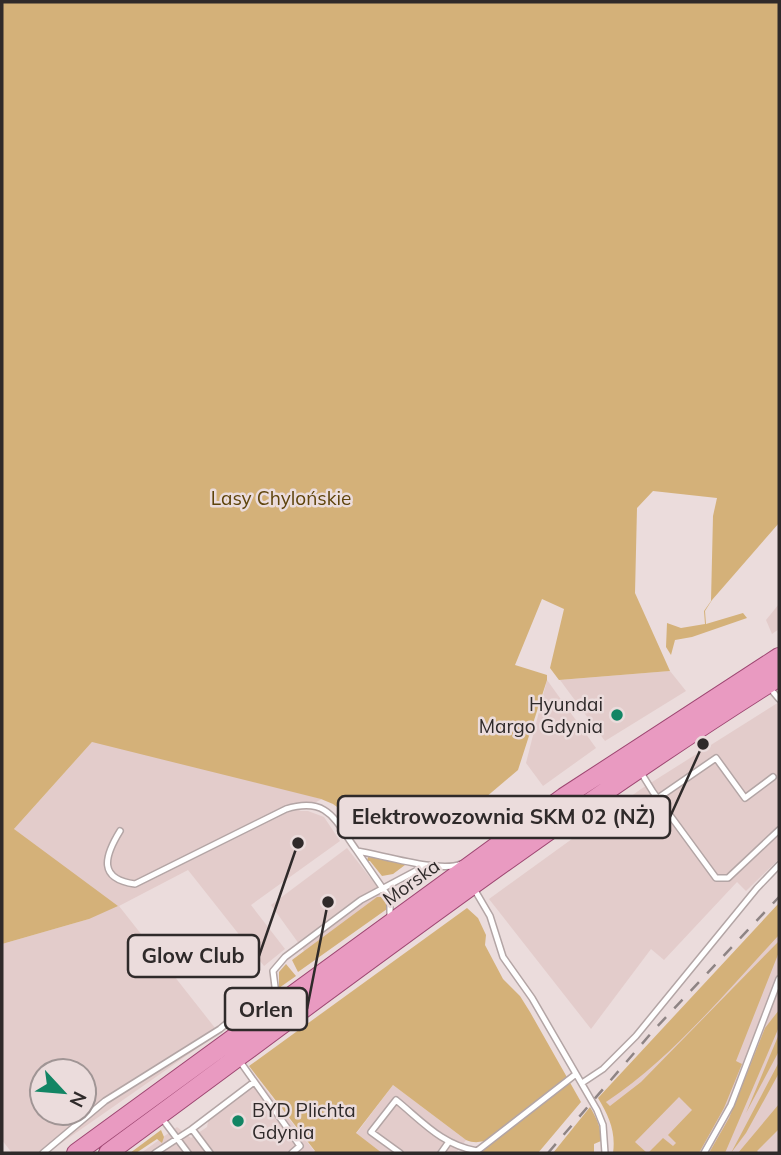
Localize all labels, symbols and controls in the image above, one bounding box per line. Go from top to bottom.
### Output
park label: Lasy Chylońskie [211,486,351,510]
place label: Hyundai Margo Gdynia [479,692,603,738]
marker: Hyundai Margo Gdynia [609,707,625,723]
callout: Elektrowozownia SKM 02 (NŻ) [338,796,670,838]
text: Elektrowozownia SKM 02 (NŻ) [352,803,656,829]
street label: Morska [378,853,444,911]
callout: Glow Club [128,935,259,977]
text: Glow Club [142,942,244,968]
callout: Orlen [225,988,307,1030]
text: Orlen [239,996,293,1022]
north arrow [28,1057,98,1127]
text: N [64,1088,92,1111]
place label: BYD Plichta Gdynia [252,1098,356,1144]
marker: BYD Plichta Gdynia [230,1113,246,1129]

